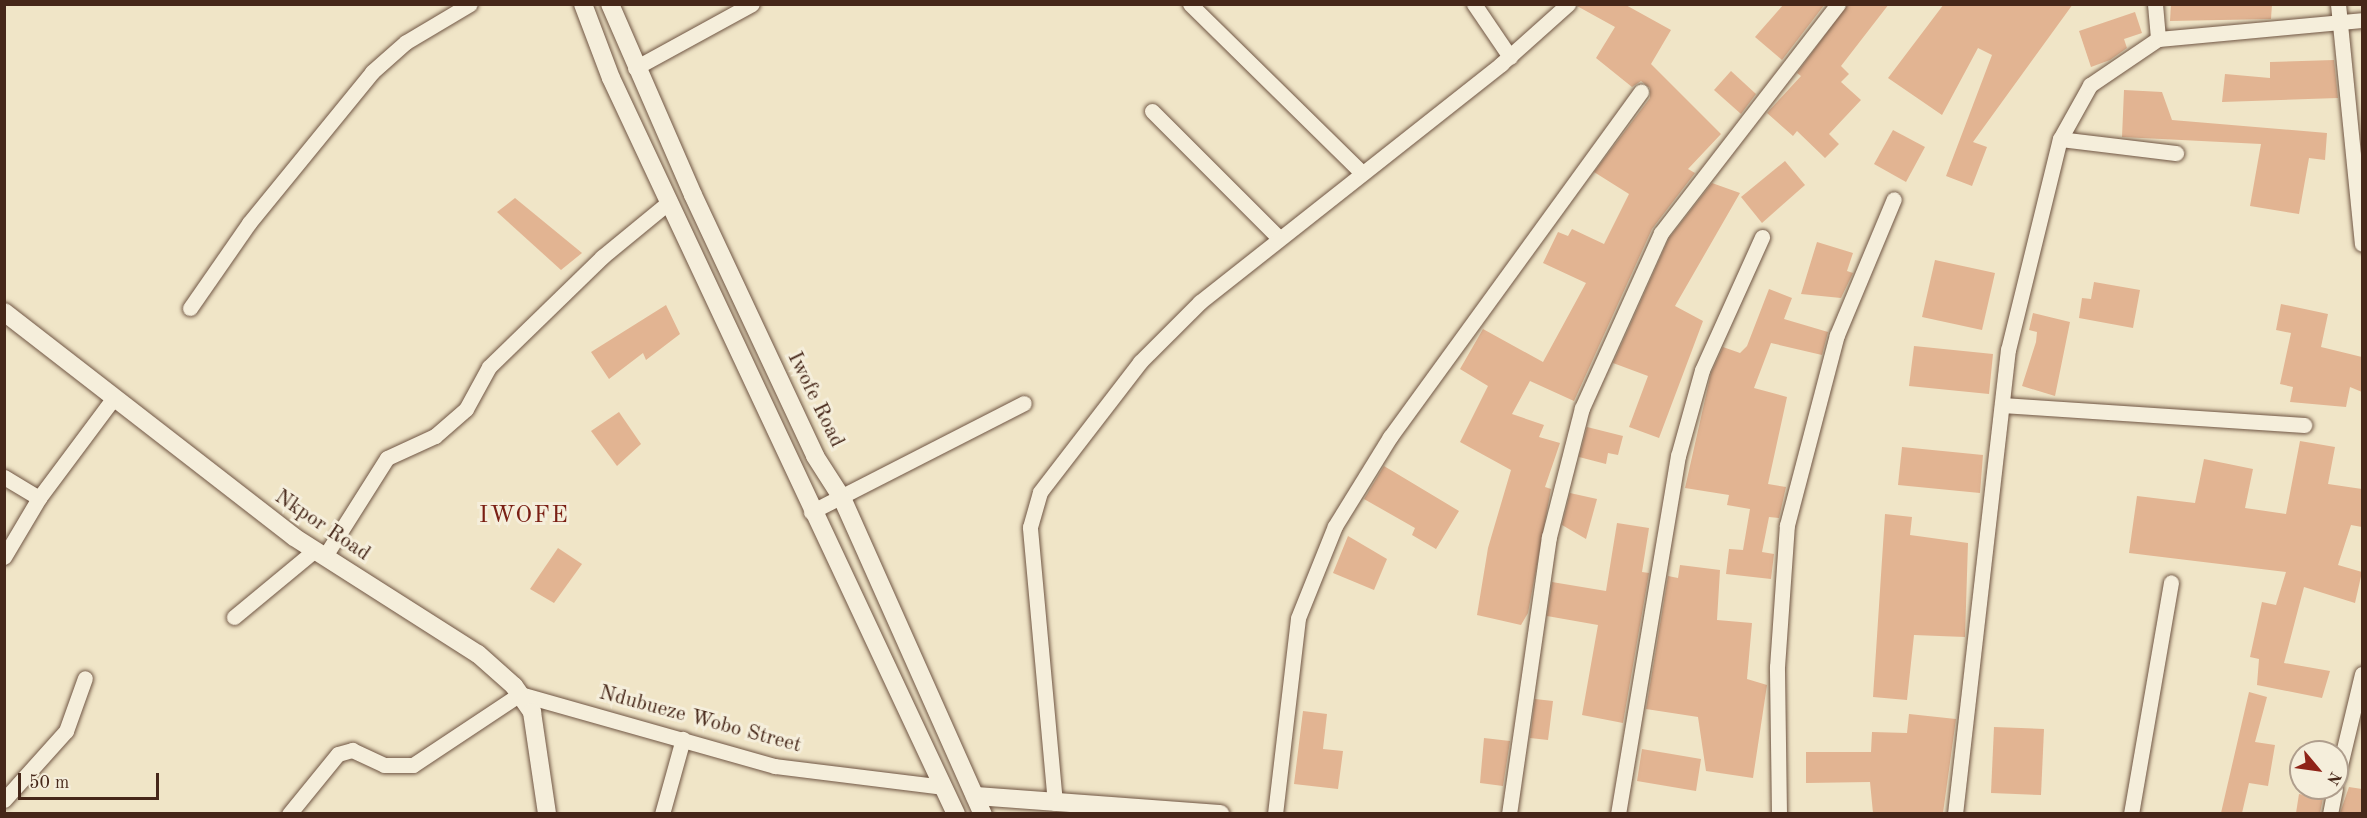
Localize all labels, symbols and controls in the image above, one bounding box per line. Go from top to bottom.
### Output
street label: Iwofe Road [781,348,849,452]
street label: Nkpor Road [269,485,375,567]
district label: IWOFE [479,503,569,531]
street label: Ndubueze Wobo Street [596,681,804,759]
north arrow [2289,740,2349,800]
scale bar [21,761,162,799]
text: N [2323,769,2343,787]
text: 50 m [29,774,69,792]

